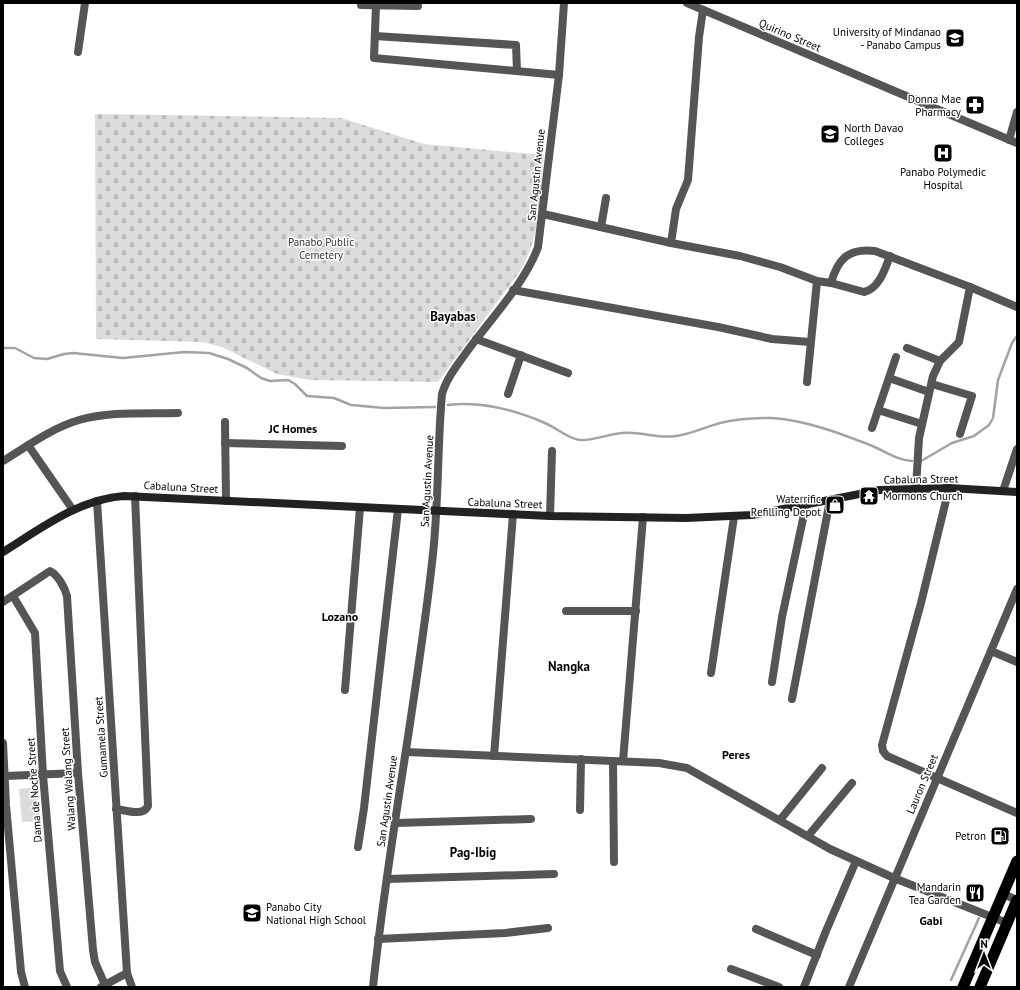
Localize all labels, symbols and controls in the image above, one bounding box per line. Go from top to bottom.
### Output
street label: Quirino Street [757,16,823,54]
place label: University of Mindanao - Panabo Campus [833,25,941,52]
school or university icon: University of Mindanao - Panabo Campus [944,27,966,49]
place label: Donna Mae Pharmacy [908,92,962,119]
pharmacy icon: Donna Mae Pharmacy [964,94,986,116]
place label: North Davao Colleges [844,121,903,148]
school or university icon: North Davao Colleges [819,123,841,145]
street label: San Agustin Avenue [524,128,548,222]
hospital icon: Panabo Polymedic Hospital [932,142,954,164]
place label: Panabo Polymedic Hospital [900,165,986,192]
park label: Panabo Public Cemetery [288,235,354,262]
district label: Bayabas [430,308,476,325]
district label: JC Homes [268,421,317,436]
street label: San Agustin Avenue [418,434,436,527]
street label: Cabaluna Street [884,471,959,487]
street label: Cabaluna Street [143,478,219,496]
temple icon: Mormons Church [858,485,880,507]
place label: Mormons Church [883,489,963,503]
place label: Waterrific Refilling Depot [751,492,821,519]
shop icon: Waterrific Refilling Depot [824,494,846,516]
street label: Cabaluna Street [467,495,543,511]
district label: Lozano [322,609,359,624]
district label: Nangka [548,658,590,675]
street label: Gumamela Street [91,696,111,778]
street label: Walang Walang Street [57,727,79,831]
street label: Dama de Noche Street [23,737,45,843]
district label: Peres [722,747,750,762]
street label: Lauron Street [903,752,941,816]
street label: San Agustin Avenue [374,754,400,848]
fuel station icon: Petron [989,825,1011,847]
place label: Petron [955,829,986,843]
district label: Pag-Ibig [450,844,496,861]
place label: Mandarin Tea Garden [909,880,961,907]
restaurant icon: Mandarin Tea Garden [964,882,986,904]
place label: Panabo City National High School [266,900,367,927]
school or university icon: Panabo City National High School [241,902,263,924]
district label: Gabi [920,913,942,928]
north arrow [964,934,1004,974]
text: N [980,937,988,951]

